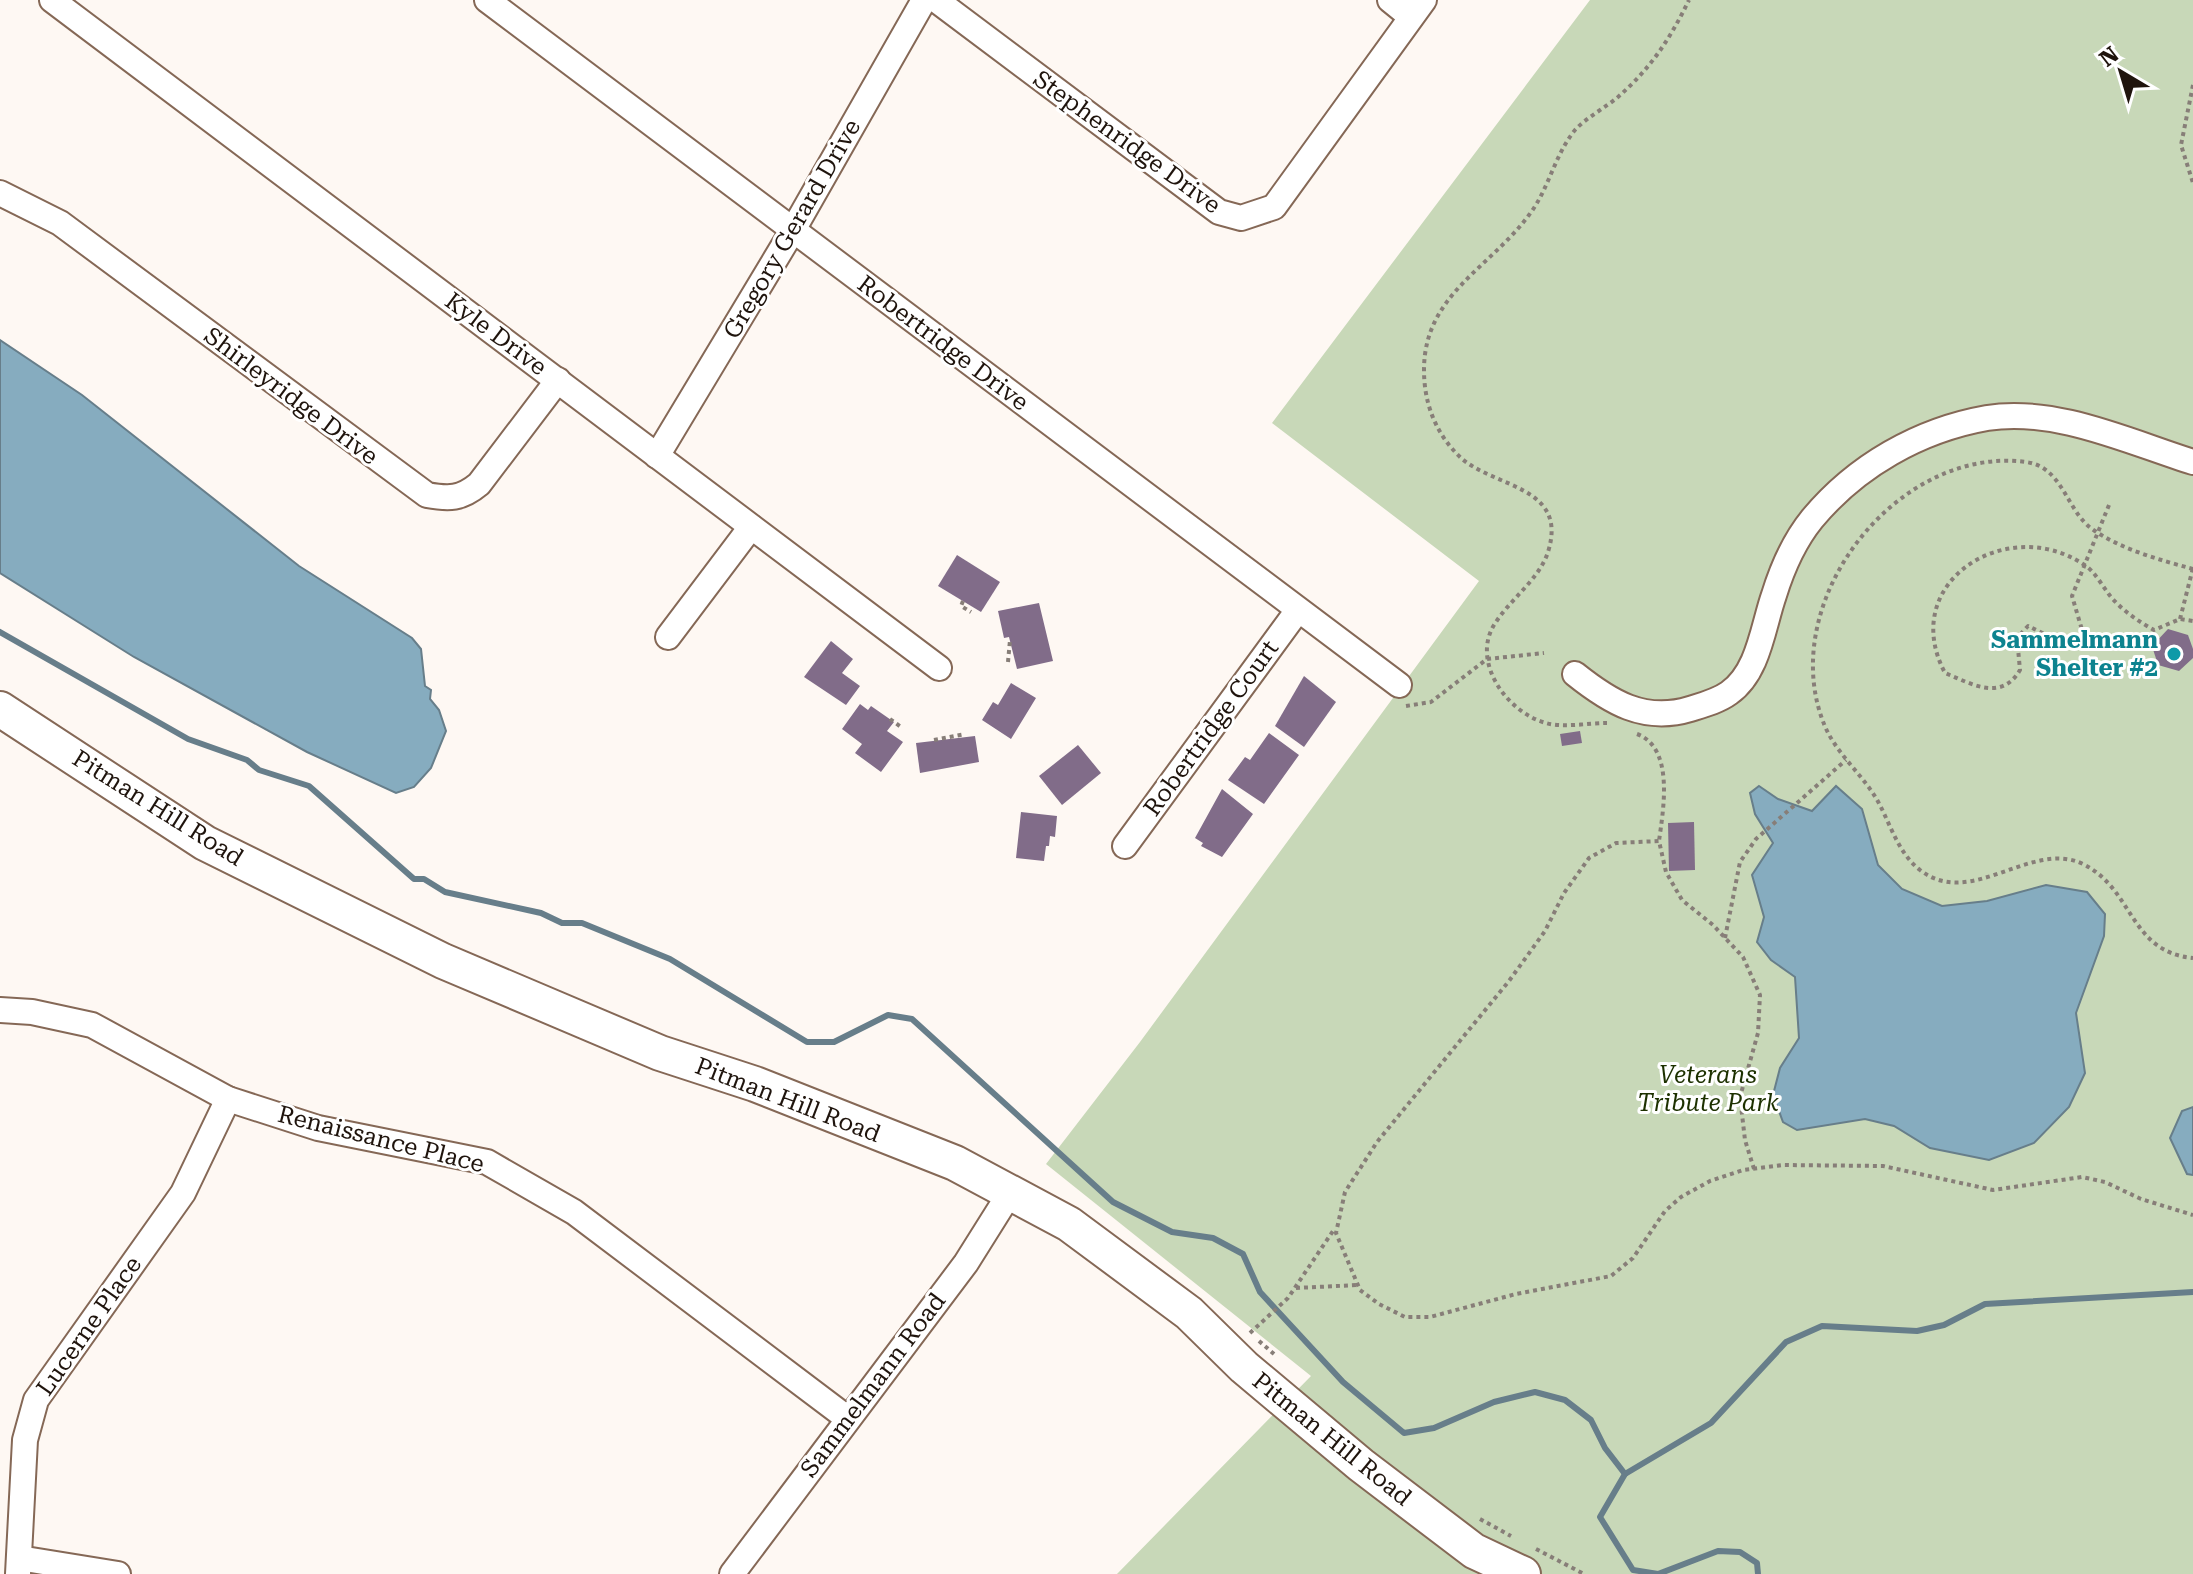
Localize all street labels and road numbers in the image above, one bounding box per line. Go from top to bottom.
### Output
street label: Stephenridge Drive [1028,65,1226,219]
street label: Gregory Gerard Drive [718,114,866,344]
street label: Robertridge Drive [852,270,1034,416]
street label: Kyle Drive [440,287,552,381]
street label: Shirleyridge Drive [199,322,383,470]
street label: Robertridge Court [1138,635,1284,821]
street label: Pitman Hill Road [67,744,249,872]
street label: Pitman Hill Road [691,1052,885,1148]
street label: Renaissance Place [275,1100,487,1178]
street label: Lucerne Place [31,1251,147,1401]
street label: Sammelmann Road [795,1287,951,1483]
street label: Pitman Hill Road [1247,1366,1417,1512]

